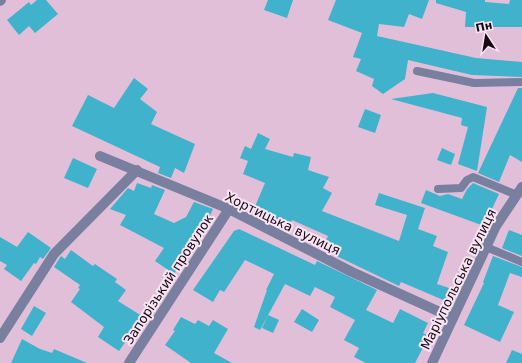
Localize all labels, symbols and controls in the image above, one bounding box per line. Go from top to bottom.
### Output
north arrow [466,16,506,56]
text: Пн [474,19,494,35]
street label: Хортицька вулиця [223,189,343,258]
street label: Маріупольська вулиця [418,206,499,352]
street label: Запорізький провулок [121,211,216,347]

